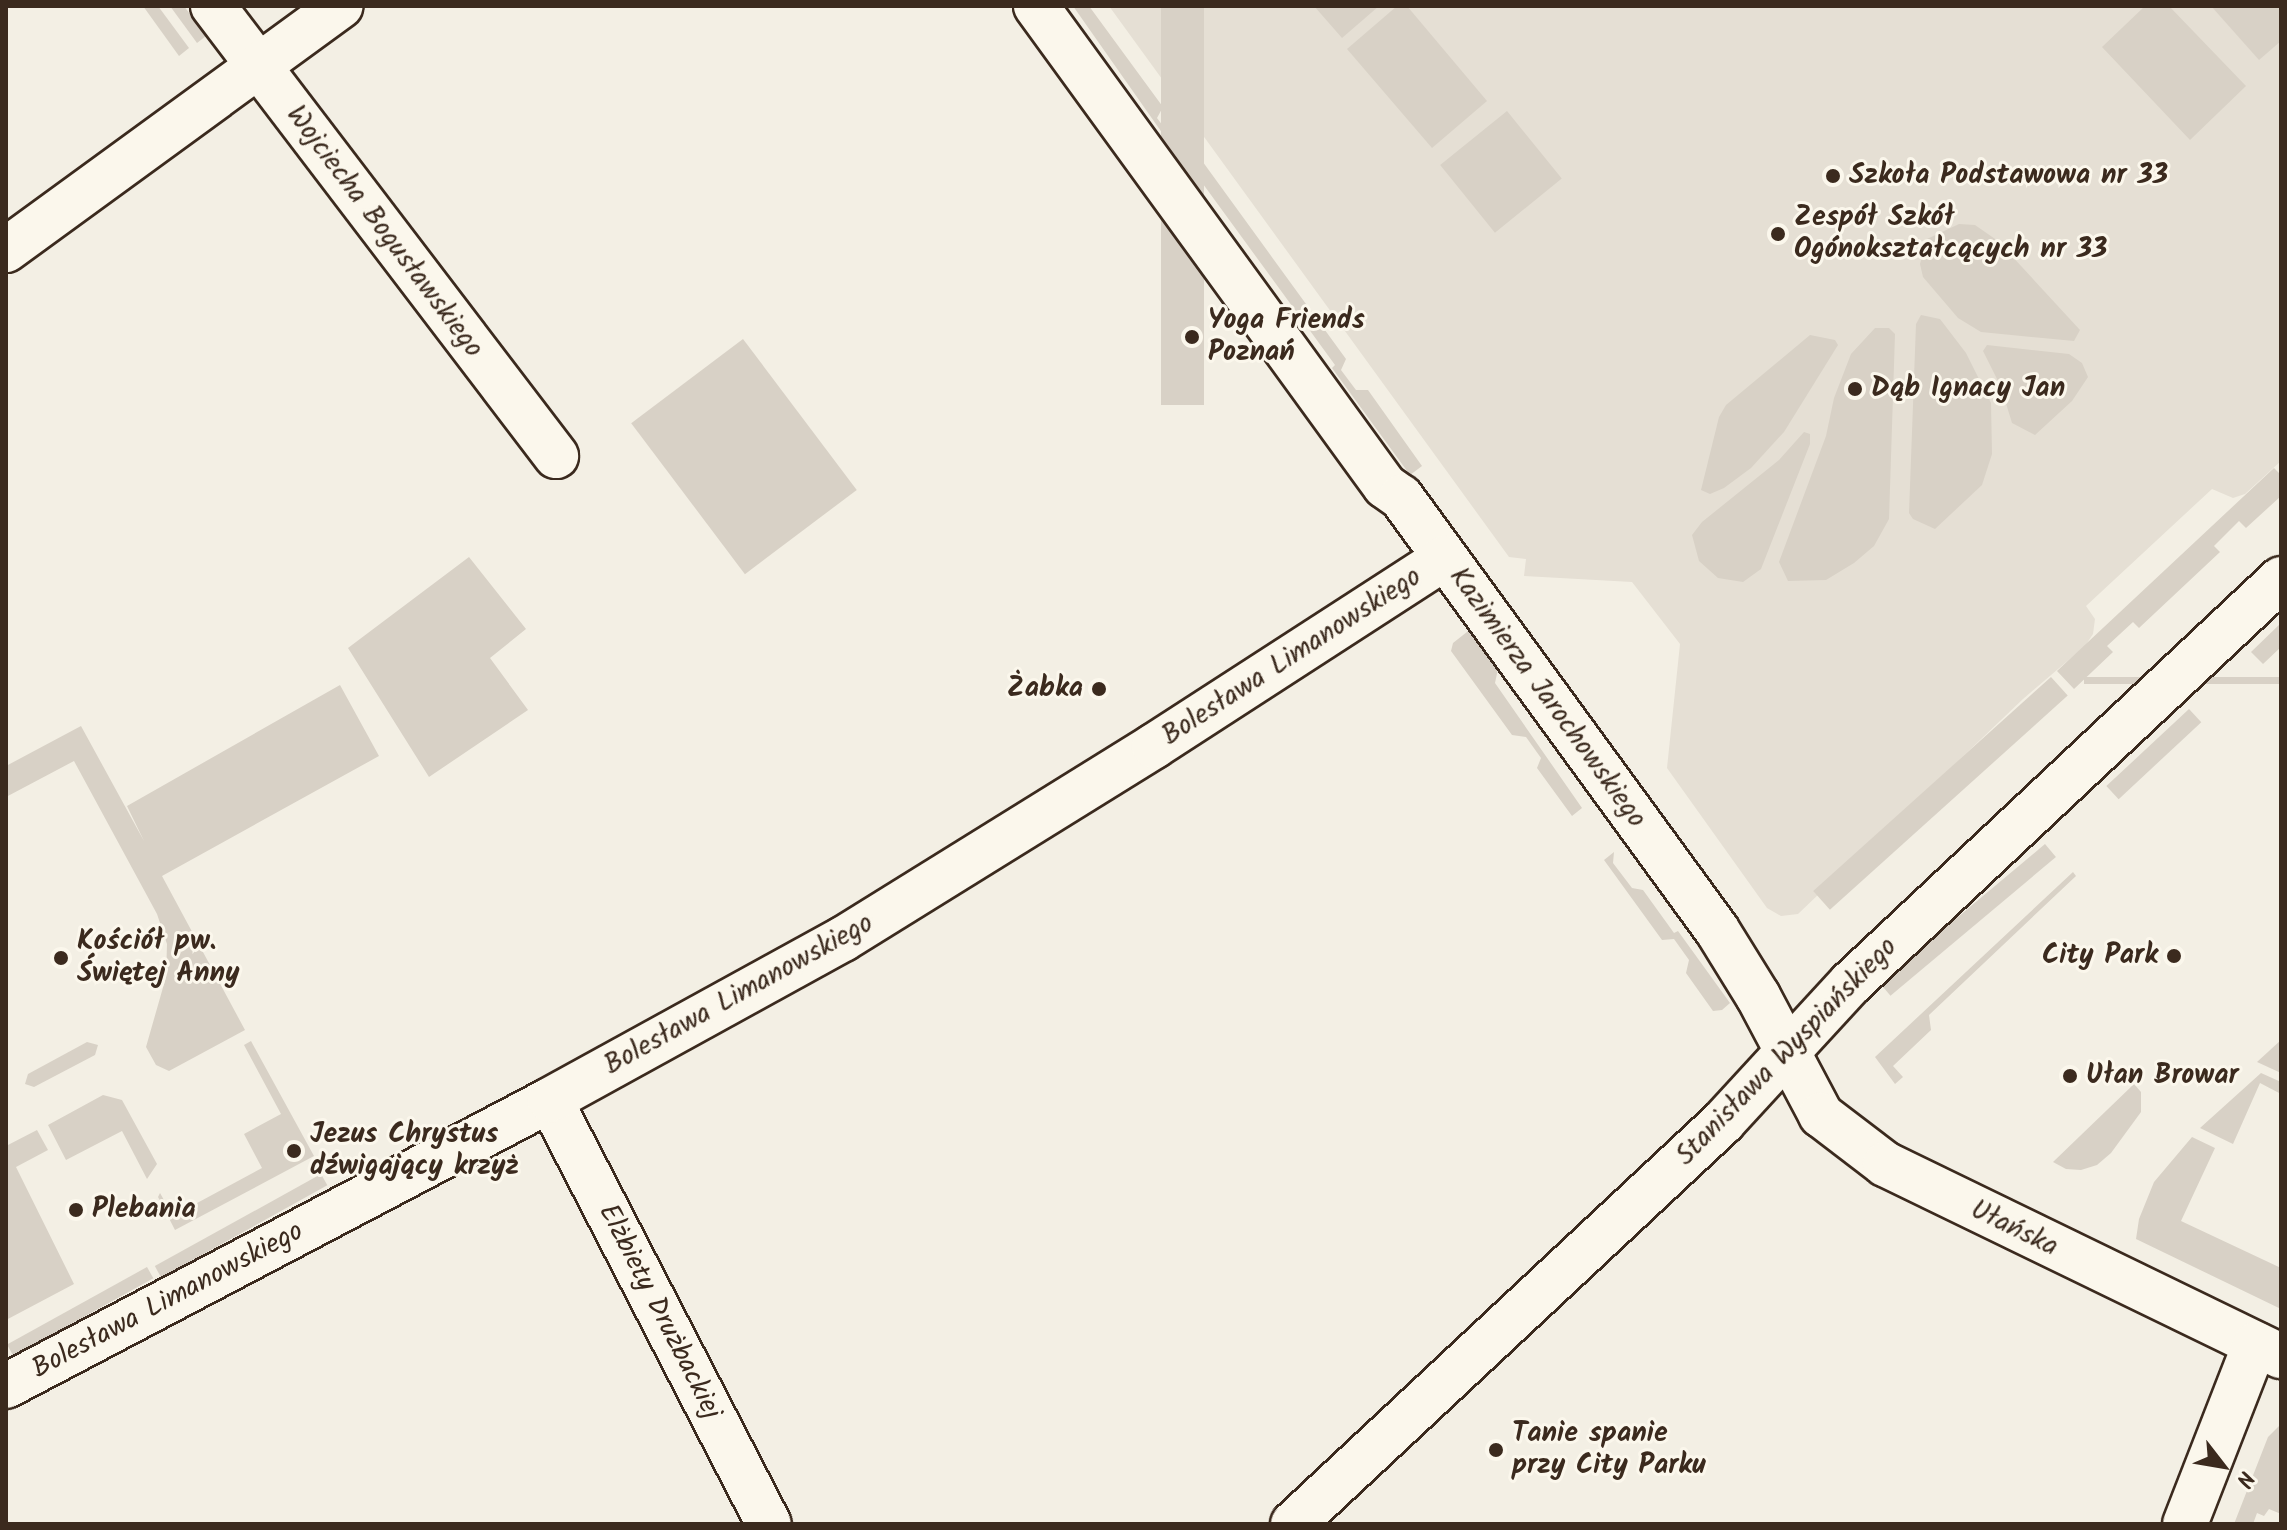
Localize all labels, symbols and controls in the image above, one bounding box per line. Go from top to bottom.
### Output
street label: Wojciecha Bogusławskiego [278,99,490,365]
place label: Szkoła Podstawowa nr 33 [1849,159,2168,193]
marker: Szkoła Podstawowa nr 33 [1824,167,1842,185]
place label: Zespół Szkół Ogónokształcących nr 33 [1794,201,2107,267]
marker: Zespół Szkół Ogónokształcących nr 33 [1769,225,1787,243]
place label: Yoga Friends Poznań [1208,304,1365,370]
marker: Yoga Friends Poznań [1183,328,1201,346]
place label: Dąb Ignacy Jan [1871,372,2065,406]
marker: Dąb Ignacy Jan [1846,380,1864,398]
street label: Bolesława Limanowskiego [1156,561,1428,753]
street label: Kazimierza Jarochowskiego [1441,561,1653,835]
place label: Żabka [1007,672,1083,706]
marker: Żabka [1090,680,1108,698]
street label: Bolesława Limanowskiego [599,907,879,1083]
place label: Kościół pw. Świętej Anny [77,925,240,991]
street label: Stanisława Wyspiańskiego [1669,931,1905,1173]
place label: City Park [2042,939,2158,973]
marker: City Park [2165,947,2183,965]
marker: Kościół pw. Świętej Anny [52,949,70,967]
place label: Ułan Browar [2086,1059,2239,1093]
marker: Ułan Browar [2061,1067,2079,1085]
place label: Jezus Chrystus dźwigający krzyż [310,1118,518,1184]
marker: Jezus Chrystus dźwigający krzyż [285,1142,303,1160]
place label: Plebania [92,1193,196,1227]
street label: Ułańska [1965,1193,2063,1265]
street label: Elżbiety Drużbackiej [590,1199,728,1425]
marker: Plebania [67,1201,85,1219]
street label: Bolesława Limanowskiego [27,1215,309,1387]
place label: Tanie spanie przy City Parku [1512,1417,1706,1483]
north arrow [2183,1426,2263,1506]
marker: Tanie spanie przy City Parku [1487,1441,1505,1459]
text: N [2225,1464,2263,1494]

